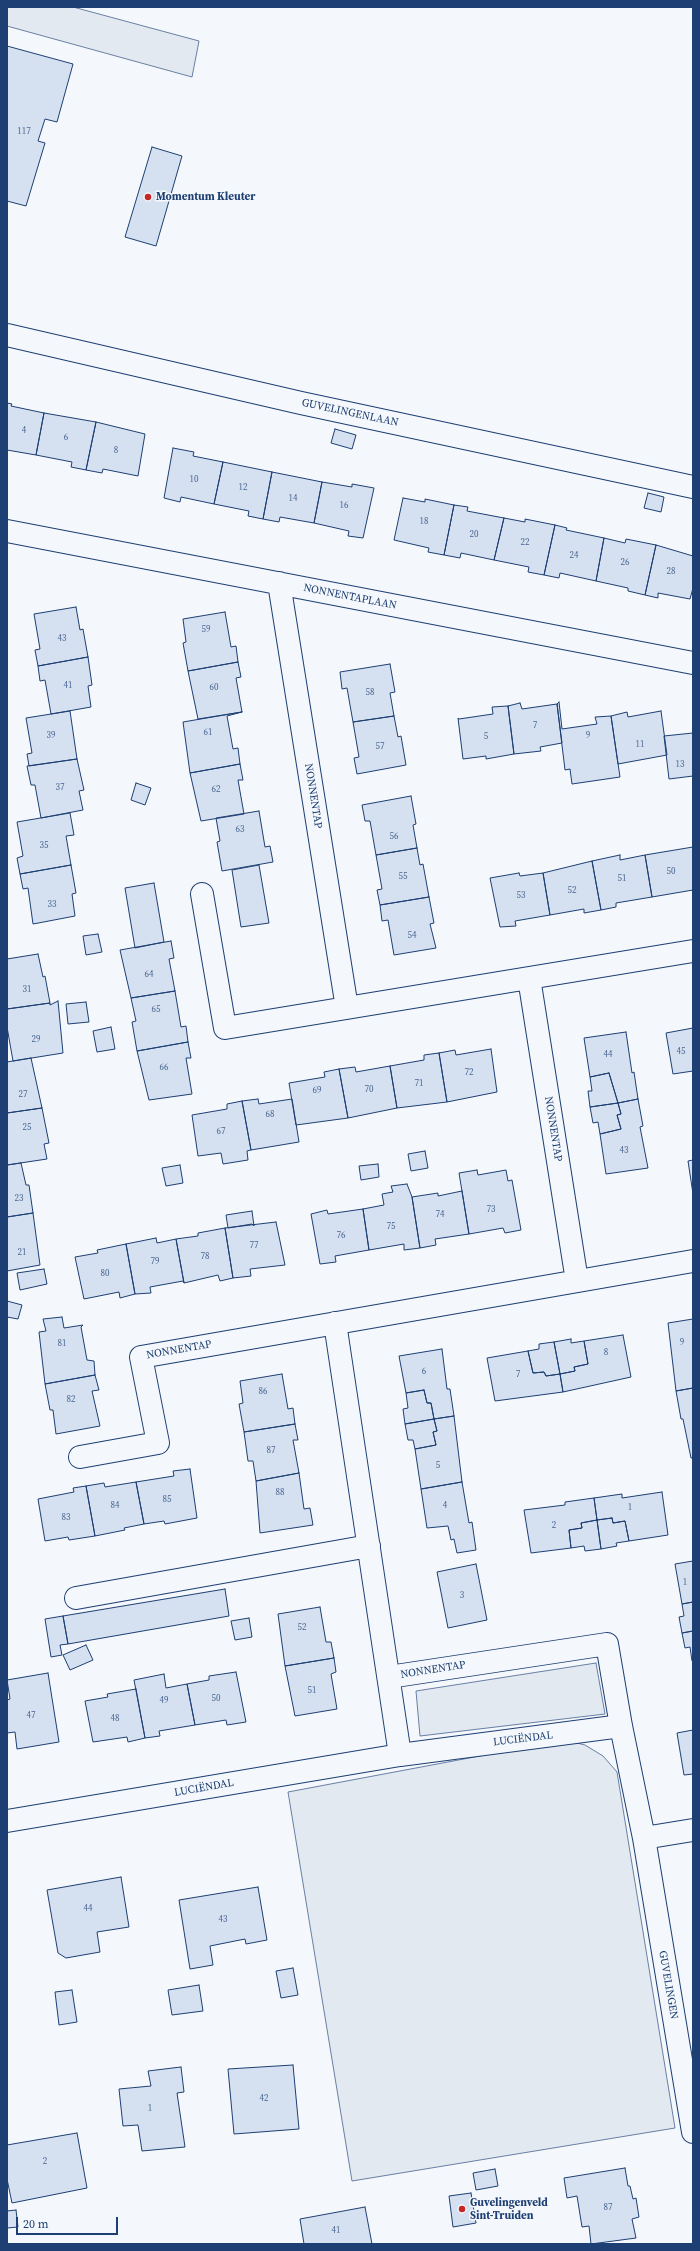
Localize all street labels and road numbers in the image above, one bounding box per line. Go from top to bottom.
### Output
street label: GUVELINGENLAAN [300,396,400,430]
street label: NONNENTAPLAAN [302,581,398,613]
street label: NONNENTAP [301,762,325,830]
street label: NONNENTAP [541,1095,565,1163]
street label: NONNENTAP [145,1338,213,1362]
street label: NONNENTAP [399,1658,467,1682]
street label: LUCIËNDAL [492,1729,554,1749]
street label: LUCIËNDAL [173,1776,235,1800]
street label: GUVELINGEN [655,1950,681,2020]

